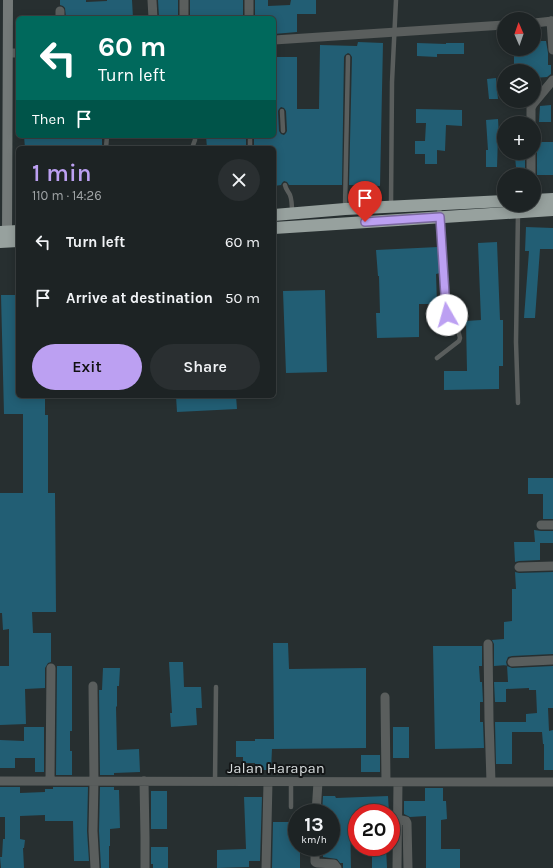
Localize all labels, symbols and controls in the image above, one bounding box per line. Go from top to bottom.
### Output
north arrow [497,12,541,56]
map controls [497,12,541,212]
text: 60 m [98,30,166,63]
icon: left [32,32,84,84]
text: Turn left [98,64,166,86]
button: layers [497,64,541,108]
icon: arrive [73,108,95,130]
text: Then [32,110,65,128]
button: + [497,116,541,160]
text: 1 min [32,159,92,187]
button: close [218,159,260,201]
button: − [497,168,541,212]
pin [348,181,382,222]
icon: arrive [354,187,376,209]
text: 110 m · 14:26 [32,188,102,203]
icon: left [32,231,54,253]
text: Turn left [66,233,125,251]
text: 60 m [225,233,260,251]
icon: arrive [32,287,54,309]
text: Arrive at destination [66,289,213,307]
text: 50 m [225,289,260,307]
position arrow [426,294,468,336]
button: Exit [32,344,142,390]
button: Share [150,344,260,390]
street label: Jalan Harapan [227,759,325,777]
speed limit sign: 20 [348,804,400,856]
text: 13 [304,813,324,836]
text: km/h [301,834,327,846]

